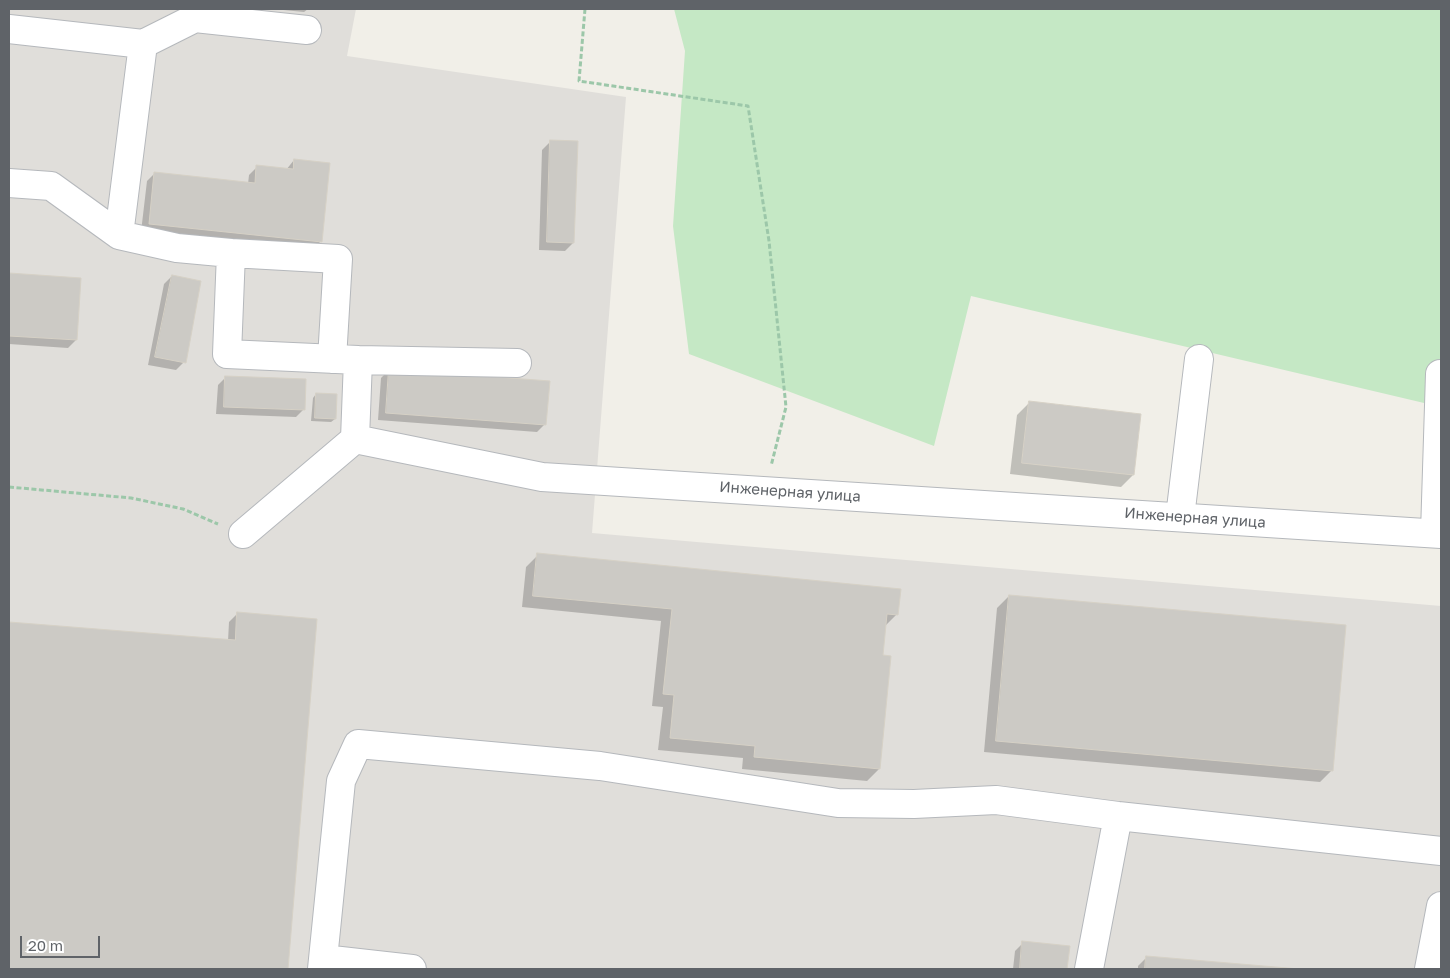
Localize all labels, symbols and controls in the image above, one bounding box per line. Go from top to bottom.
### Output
street label: Инженерная улица [719,478,861,506]
street label: Инженерная улица [1124,504,1266,532]
scale bar [22,926,102,958]
text: 20 m [28,936,63,954]

